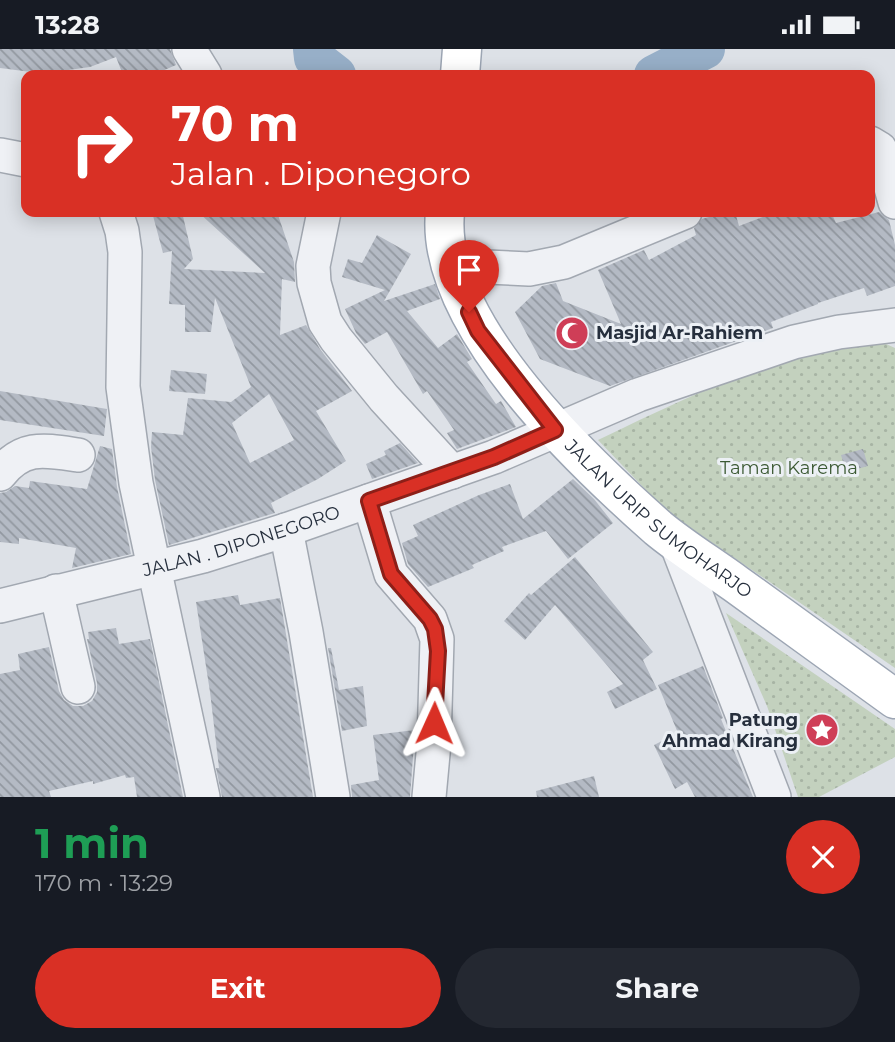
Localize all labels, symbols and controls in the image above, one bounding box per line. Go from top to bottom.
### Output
text: 13:28 [35,9,100,41]
text: 70 m [171,94,299,153]
icon: right [56,98,147,189]
text: Jalan . Diponegoro [171,154,471,193]
pin [439,240,499,312]
icon: arrive [450,251,488,289]
mosque icon: Masjid Ar-Rahiem [553,314,591,352]
place label: Masjid Ar-Rahiem [596,322,763,344]
street label: JALAN URIP SUMOHARJO [560,434,756,603]
park label: Taman Karema [720,457,858,479]
street label: JALAN . DIPONEGORO [139,501,343,582]
position arrow [397,686,471,760]
place label: Patung Ahmad Kirang [661,709,798,752]
place icon: Patung Ahmad Kirang [803,711,841,749]
text: 1 min [35,817,149,869]
button: close [786,820,860,894]
text: 170 m · 13:29 [35,869,173,897]
button: Exit [35,948,441,1028]
button: Share [455,948,860,1028]

